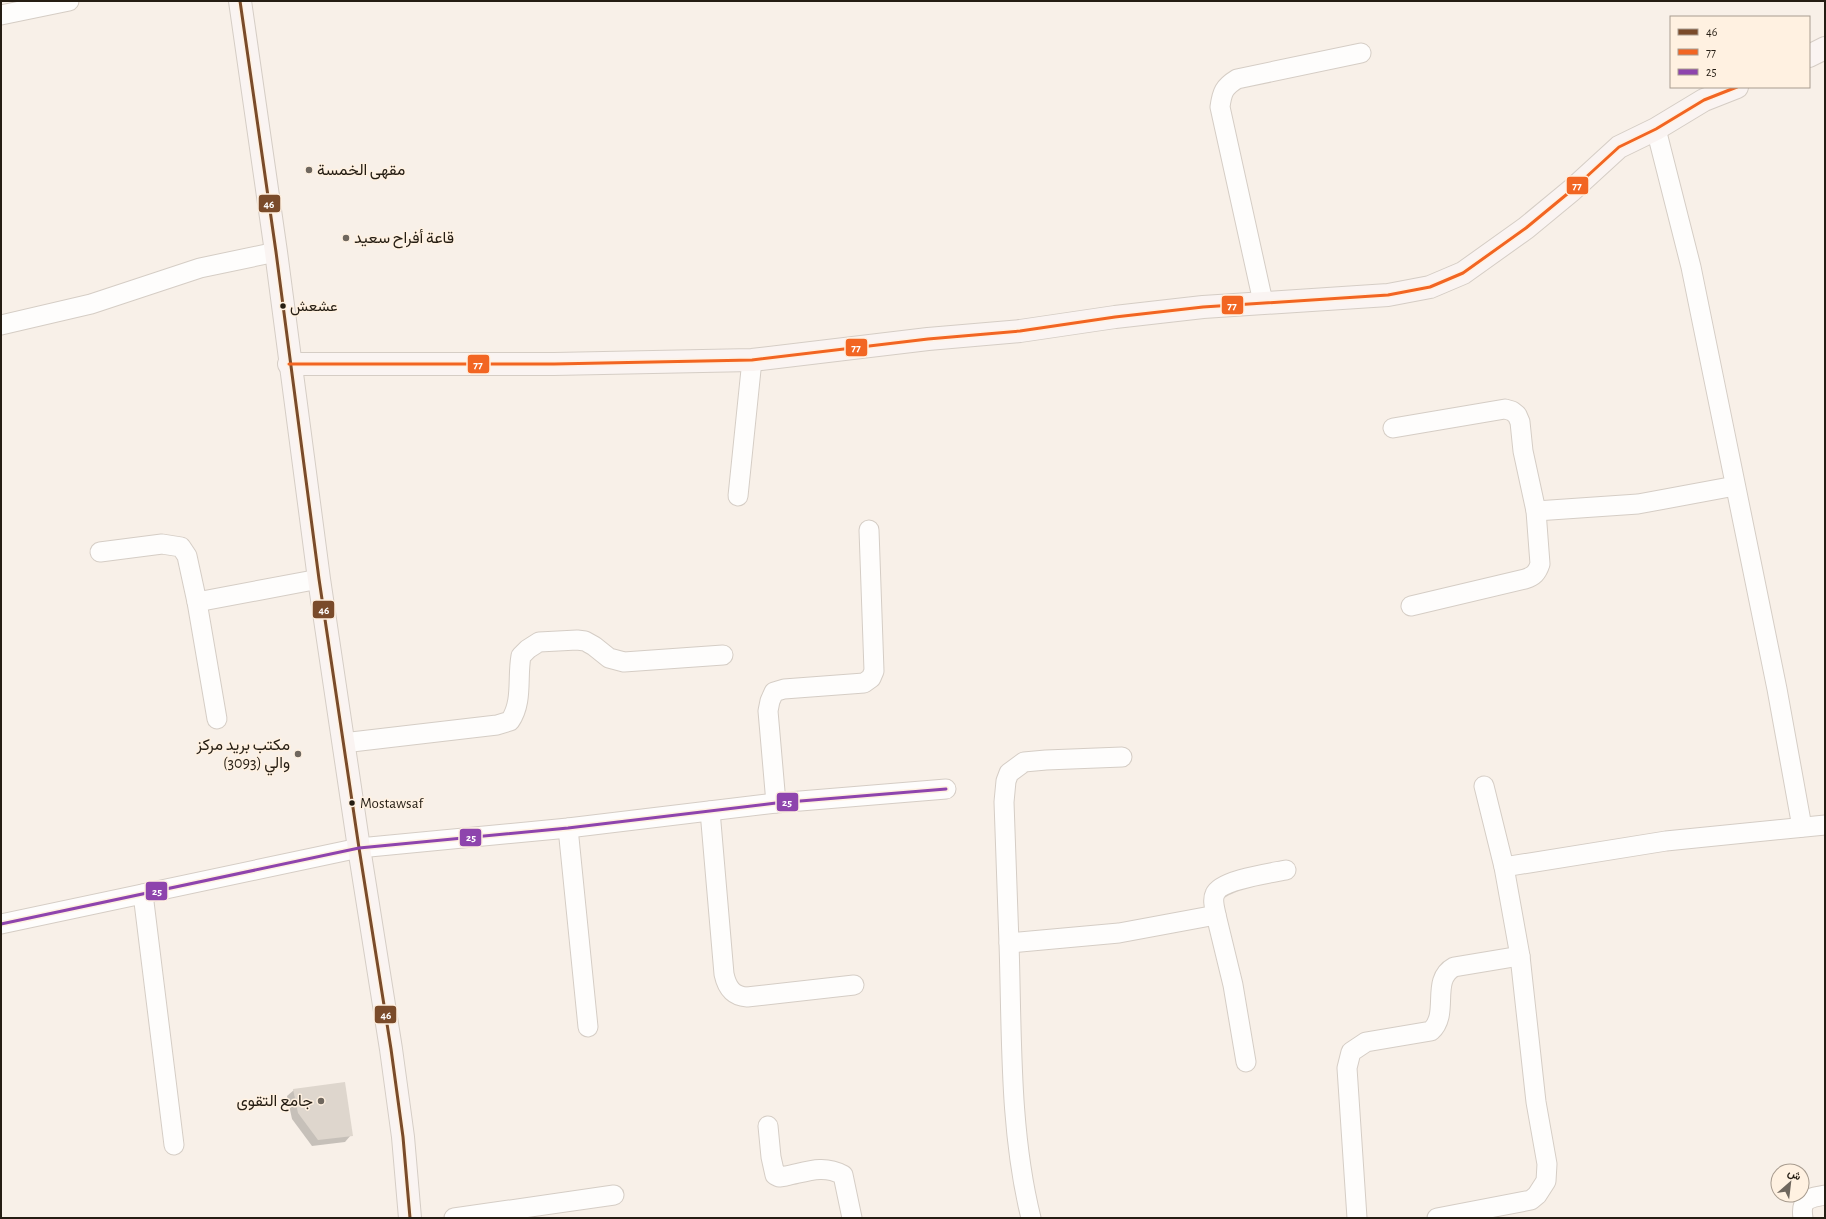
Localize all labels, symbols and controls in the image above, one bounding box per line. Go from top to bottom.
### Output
legend [1670,16,1810,88]
text: 46 [1706,26,1718,38]
text: 77 [1706,46,1716,58]
text: 25 [1706,66,1716,78]
place label: مقهى الخمسة [317,162,405,180]
marker: مقهى الخمسة [304,165,314,175]
line badge: 77 [1566,176,1589,195]
text: 77 [1572,180,1582,191]
line badge: 46 [258,194,281,213]
text: 46 [264,199,274,210]
place label: قاعة أفراح سعيد [354,229,454,249]
marker: قاعة أفراح سعيد [341,233,351,243]
line badge: 77 [1221,295,1244,315]
place label: عشعش [290,299,338,316]
text: 77 [1227,300,1237,311]
marker: عشعش [278,301,288,311]
line badge: 77 [845,338,868,357]
text: 77 [851,342,861,353]
line badge: 77 [467,354,490,374]
text: 77 [473,359,483,370]
line badge: 46 [312,600,335,619]
text: 46 [319,605,329,616]
place label: مكتب بريد مركز والي (3093) [196,737,290,776]
marker: مكتب بريد مركز والي (3093) [293,749,303,759]
line badge: 25 [776,792,799,812]
place label: Mostawsaf [360,796,424,811]
text: 25 [782,797,792,808]
marker: Mostawsaf [347,798,357,808]
line badge: 25 [459,828,482,847]
text: 25 [466,832,476,843]
line badge: 25 [145,881,168,901]
text: 25 [152,886,162,897]
line badge: 46 [374,1005,397,1024]
text: 46 [381,1010,391,1021]
place label: جامع التقوى [237,1093,313,1112]
marker: جامع التقوى [316,1096,326,1106]
north arrow [1770,1163,1810,1203]
text: ش [1786,1167,1803,1183]

